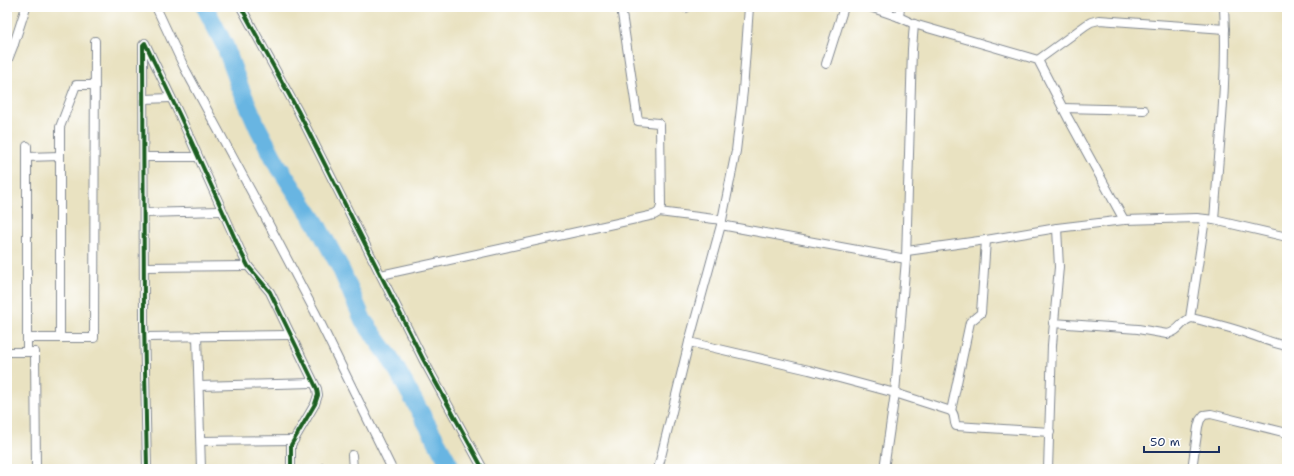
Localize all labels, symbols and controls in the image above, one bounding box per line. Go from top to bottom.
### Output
scale bar [1144,428,1219,454]
text: 50 m [1150,434,1180,450]

